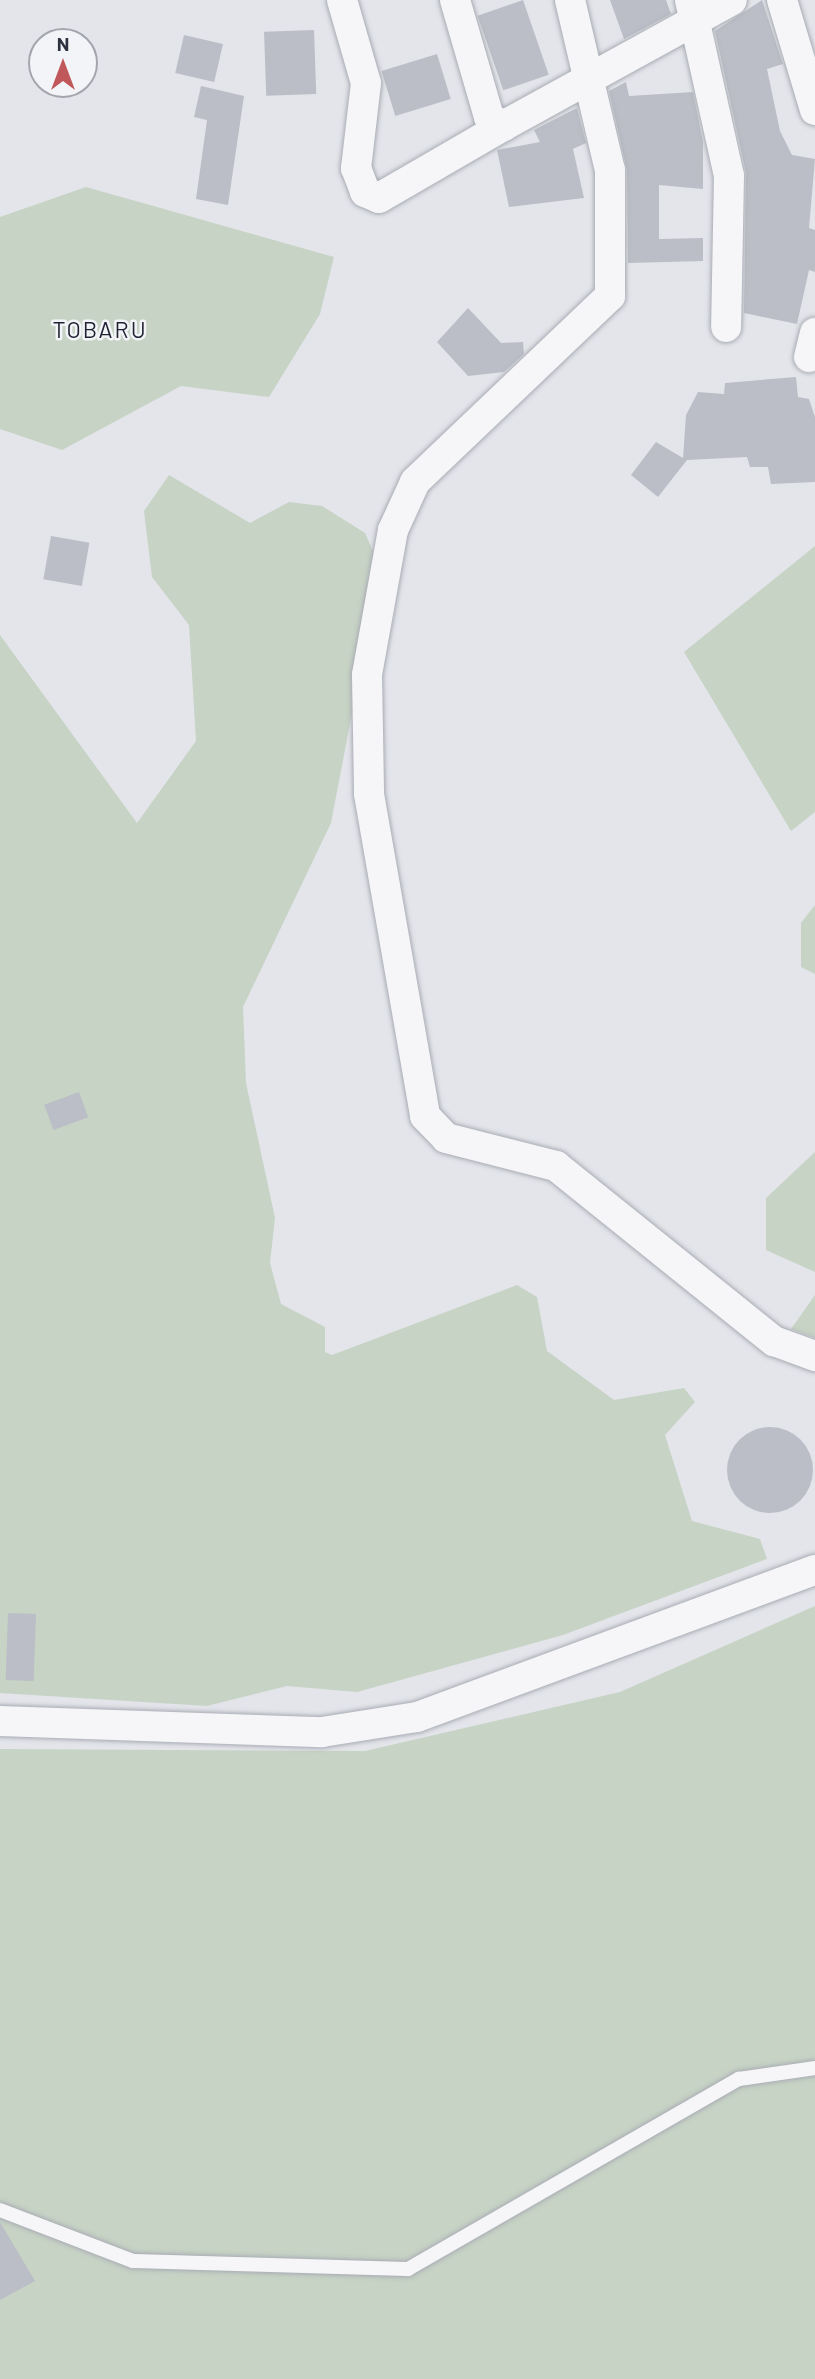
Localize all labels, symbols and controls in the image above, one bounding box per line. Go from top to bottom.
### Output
north arrow [28,28,98,98]
text: N [57,32,69,55]
district label: TOBARU [53,315,147,343]

